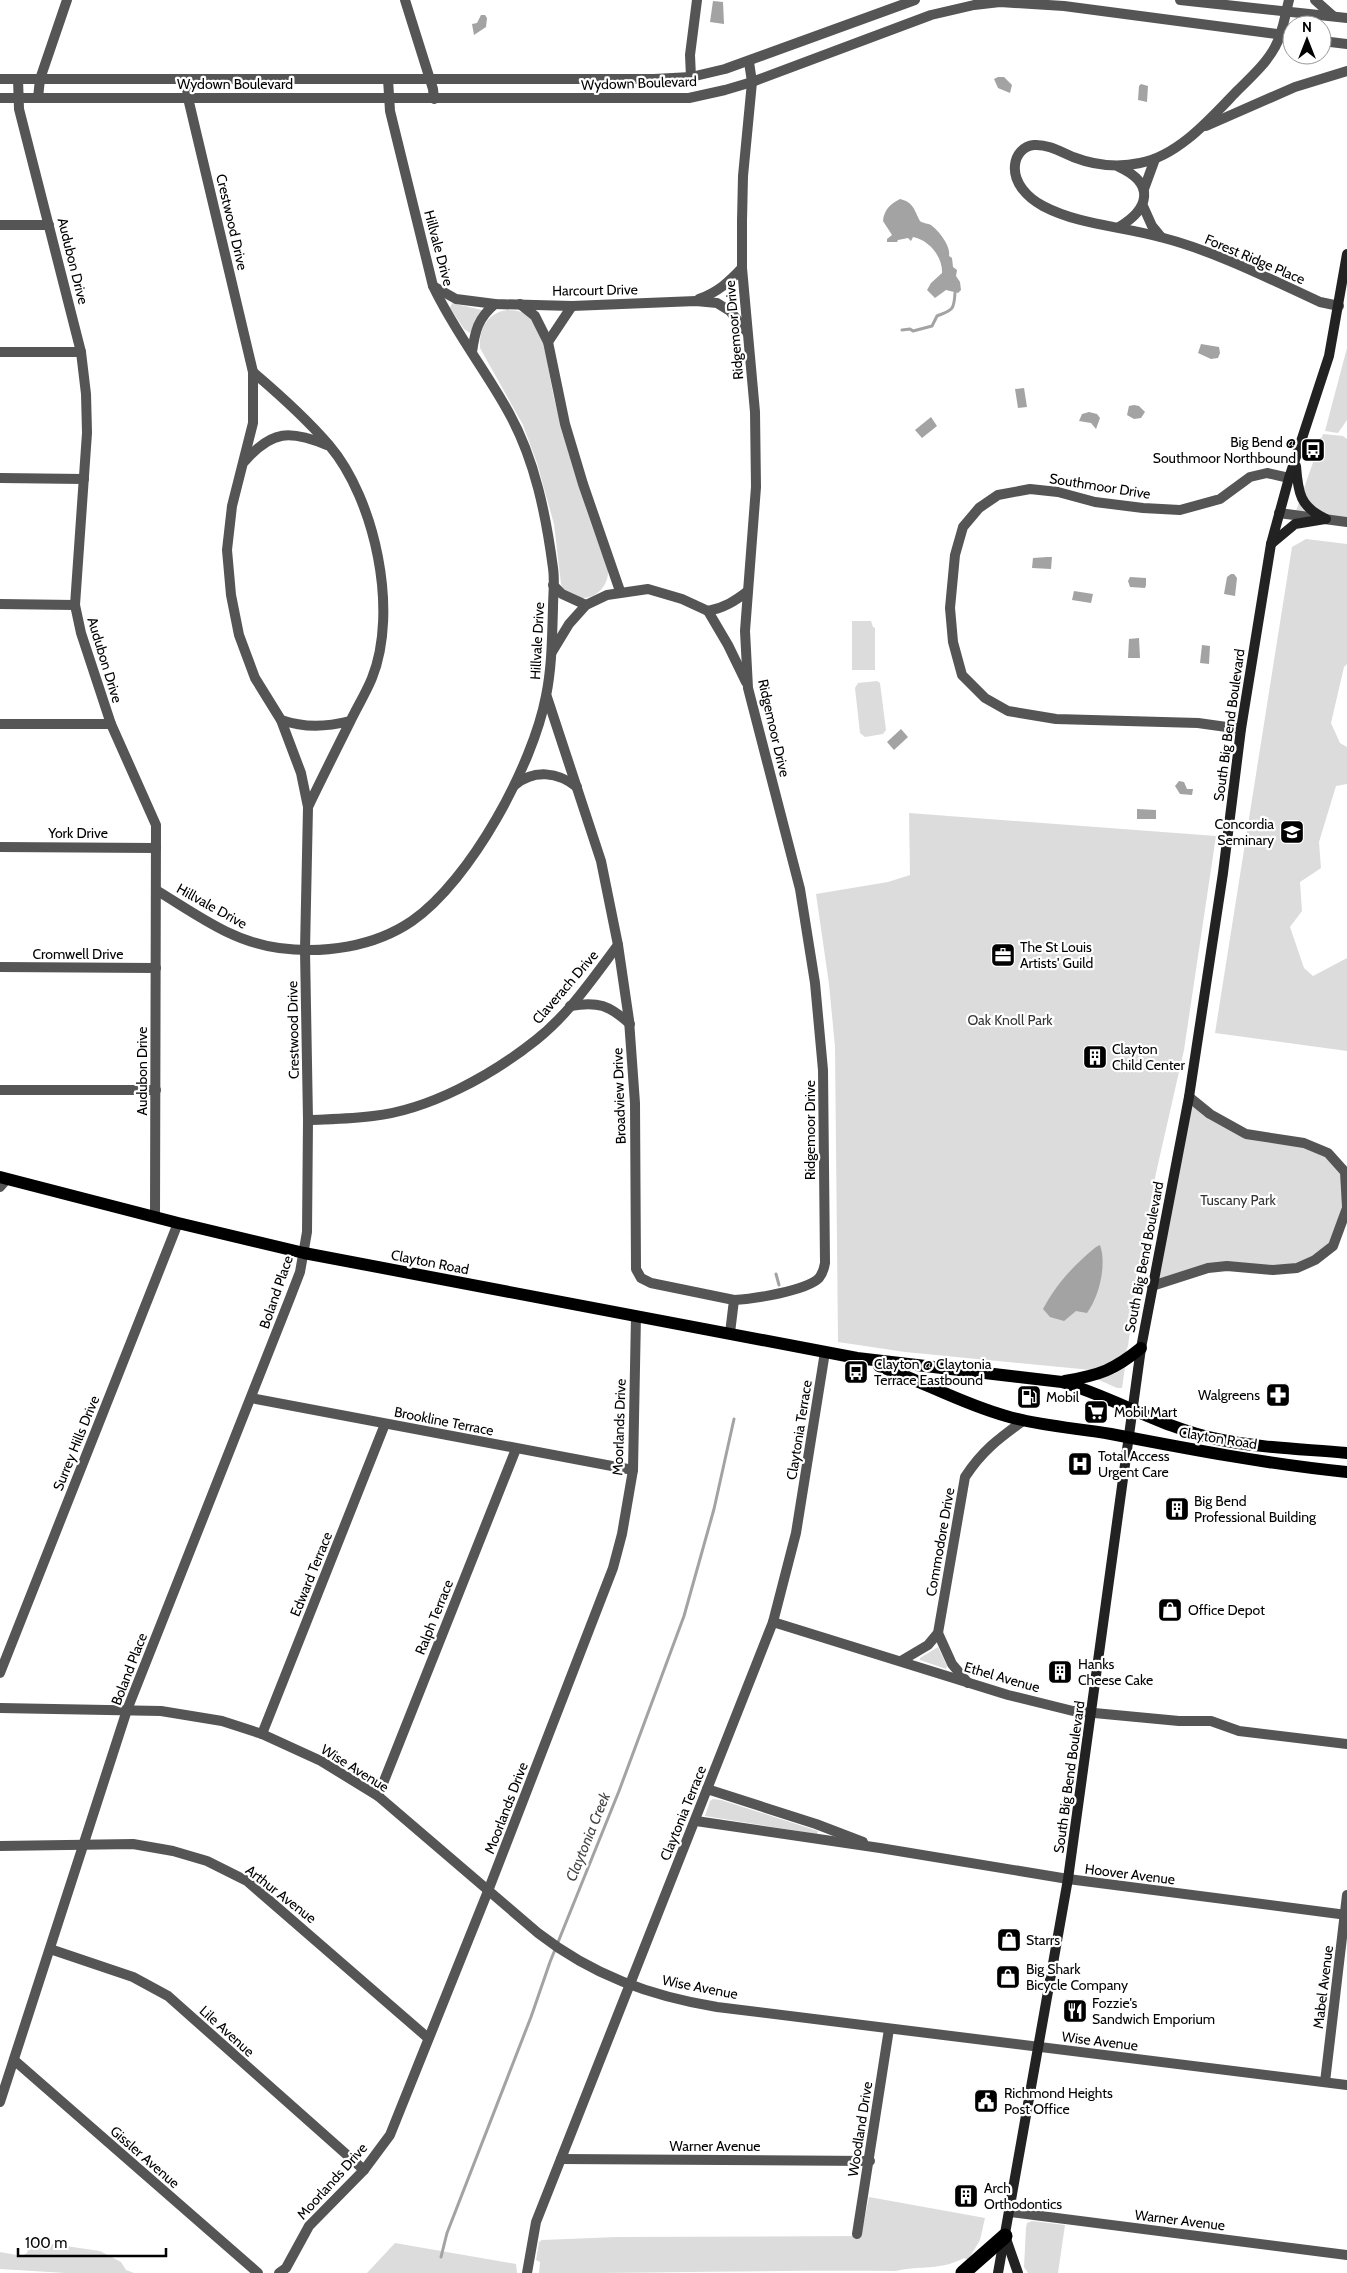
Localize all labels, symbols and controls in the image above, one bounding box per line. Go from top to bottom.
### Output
north arrow [1282,15,1332,65]
text: N [1302,18,1312,36]
street label: Wydown Boulevard [581,72,697,94]
street label: Wydown Boulevard [177,75,293,93]
street label: Crestwood Drive [212,172,252,272]
street label: Hillvale Drive [420,208,458,288]
street label: Audubon Drive [54,216,92,306]
street label: Forest Ridge Place [1202,230,1308,288]
street label: Ridgemoor Drive [721,279,747,381]
street label: Harcourt Drive [552,280,638,300]
place label: Big Bend @ Southmoor Northbound [1153,433,1296,467]
bus stop icon: Big Bend @ Southmoor Northbound [1300,437,1326,463]
street label: Southmoor Drive [1048,469,1152,503]
street label: Hillvale Drive [526,602,548,680]
street label: Audubon Drive [83,615,127,705]
street label: South Big Bend Boulevard [1209,648,1249,802]
street label: Ridgemoor Drive [754,677,794,779]
place label: Concordia Seminary [1214,815,1274,849]
school or university icon: Concordia Seminary [1279,819,1305,845]
street label: York Drive [47,824,108,842]
street label: Hillvale Drive [174,879,250,933]
place label: The St Louis Artists' Guild [1020,938,1093,972]
office icon: The St Louis Artists' Guild [990,942,1016,968]
street label: Cromwell Drive [32,945,124,963]
street label: Claverach Drive [528,946,602,1028]
street label: Crestwood Drive [283,981,303,1079]
park label: Oak Knoll Park [967,1011,1053,1029]
street label: Audubon Drive [133,1027,151,1115]
place label: Clayton Child Center [1112,1040,1185,1074]
building icon: Clayton Child Center [1082,1044,1108,1070]
street label: Broadview Drive [608,1047,630,1145]
street label: Ridgemoor Drive [801,1080,819,1180]
street label: South Big Bend Boulevard [1121,1180,1167,1334]
park label: Tuscany Park [1200,1191,1276,1209]
street label: Clayton Road [389,1246,471,1278]
street label: Boland Place [255,1253,297,1331]
place label: Clayton @ Claytonia Terrace Eastbound [874,1355,992,1389]
bus stop icon: Clayton @ Claytonia Terrace Eastbound [843,1359,869,1385]
street label: Moorlands Drive [608,1378,630,1476]
street label: Claytonia Terrace [782,1379,816,1481]
pharmacy icon: Walgreens [1265,1382,1291,1408]
fuel station icon: Mobil [1016,1384,1042,1410]
place label: Walgreens [1198,1386,1260,1404]
place label: Mobil [1046,1388,1080,1406]
street label: Surrey Hills Drive [49,1393,103,1493]
supermarket icon: Mobil Mart [1083,1399,1109,1425]
street label: Brookline Terrace [393,1403,495,1439]
place label: Mobil Mart [1114,1403,1178,1421]
street label: Clayton Road [1178,1423,1258,1453]
place label: Total Access Urgent Care [1098,1447,1170,1481]
hospital icon: Total Access Urgent Care [1067,1451,1093,1477]
street label: Commodore Drive [922,1486,958,1598]
place label: Big Bend Professional Building [1194,1492,1317,1526]
building icon: Big Bend Professional Building [1164,1496,1190,1522]
street label: Edward Terrace [286,1529,336,1619]
street label: Ralph Terrace [411,1577,457,1657]
shop icon: Office Depot [1157,1597,1183,1623]
place label: Office Depot [1188,1601,1265,1619]
street label: Boland Place [107,1630,151,1708]
place label: Hanks Cheese Cake [1078,1655,1153,1689]
street label: Ethel Avenue [962,1658,1042,1696]
building icon: Hanks Cheese Cake [1047,1659,1073,1685]
street label: South Big Bend Boulevard [1049,1700,1089,1854]
street label: Wise Avenue [318,1740,392,1796]
street label: Moorlands Drive [480,1759,532,1857]
street label: Claytonia Terrace [656,1763,710,1863]
water label: Claytonia Creek [562,1789,614,1884]
street label: Hoover Avenue [1084,1860,1176,1888]
street label: Arthur Avenue [242,1861,320,1927]
shop icon: Starrs [996,1927,1022,1953]
place label: Starrs [1026,1931,1060,1949]
street label: Mabel Avenue [1309,1944,1337,2030]
place label: Big Shark Bicycle Company [1026,1960,1128,1994]
shop icon: Big Shark Bicycle Company [995,1964,1021,1990]
street label: Wise Avenue [661,1971,739,2003]
place label: Fozzie's Sandwich Emporium [1092,1994,1215,2028]
restaurant icon: Fozzie's Sandwich Emporium [1062,1998,1088,2024]
street label: Lile Avenue [196,2002,258,2060]
street label: Wise Avenue [1061,2027,1139,2055]
street label: Woodland Drive [844,2080,876,2178]
place label: Richmond Heights Post Office [1004,2084,1113,2118]
public building icon: Richmond Heights Post Office [973,2088,999,2114]
street label: Gissler Avenue [107,2122,183,2192]
street label: Warner Avenue [670,2137,760,2155]
street label: Moorlands Drive [293,2139,371,2223]
place label: Arch Orthodontics [984,2179,1062,2213]
building icon: Arch Orthodontics [953,2183,979,2209]
street label: Warner Avenue [1134,2206,1226,2234]
scale bar [18,2226,165,2258]
text: 100 m [25,2234,67,2252]

